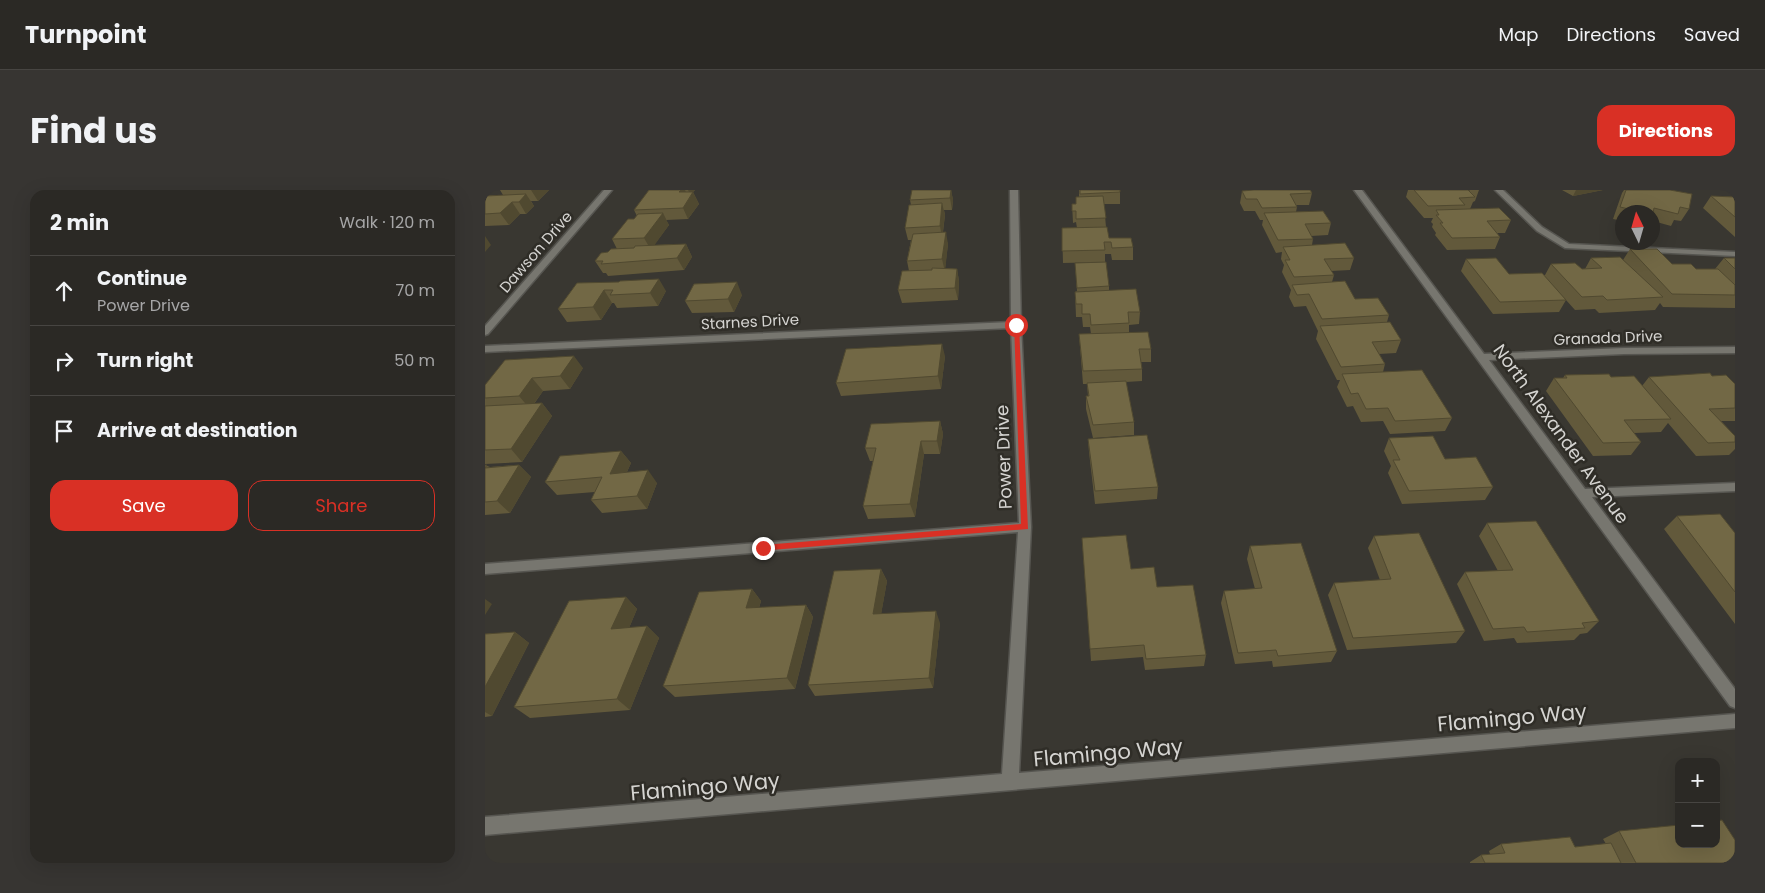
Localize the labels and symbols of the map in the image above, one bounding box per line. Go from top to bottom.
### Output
north arrow [1615,205,1660,250]
street label: Dawson Drive [494,206,577,297]
street label: Starnes Drive [700,308,800,335]
route start [1005,314,1028,337]
street label: Granada Drive [1553,325,1663,350]
street label: North Alexander Avenue [1488,339,1635,529]
street label: Power Drive [989,404,1018,510]
route end [752,537,775,560]
street label: Flamingo Way [1436,697,1588,738]
street label: Flamingo Way [1032,732,1184,773]
street label: Flamingo Way [629,766,781,807]

